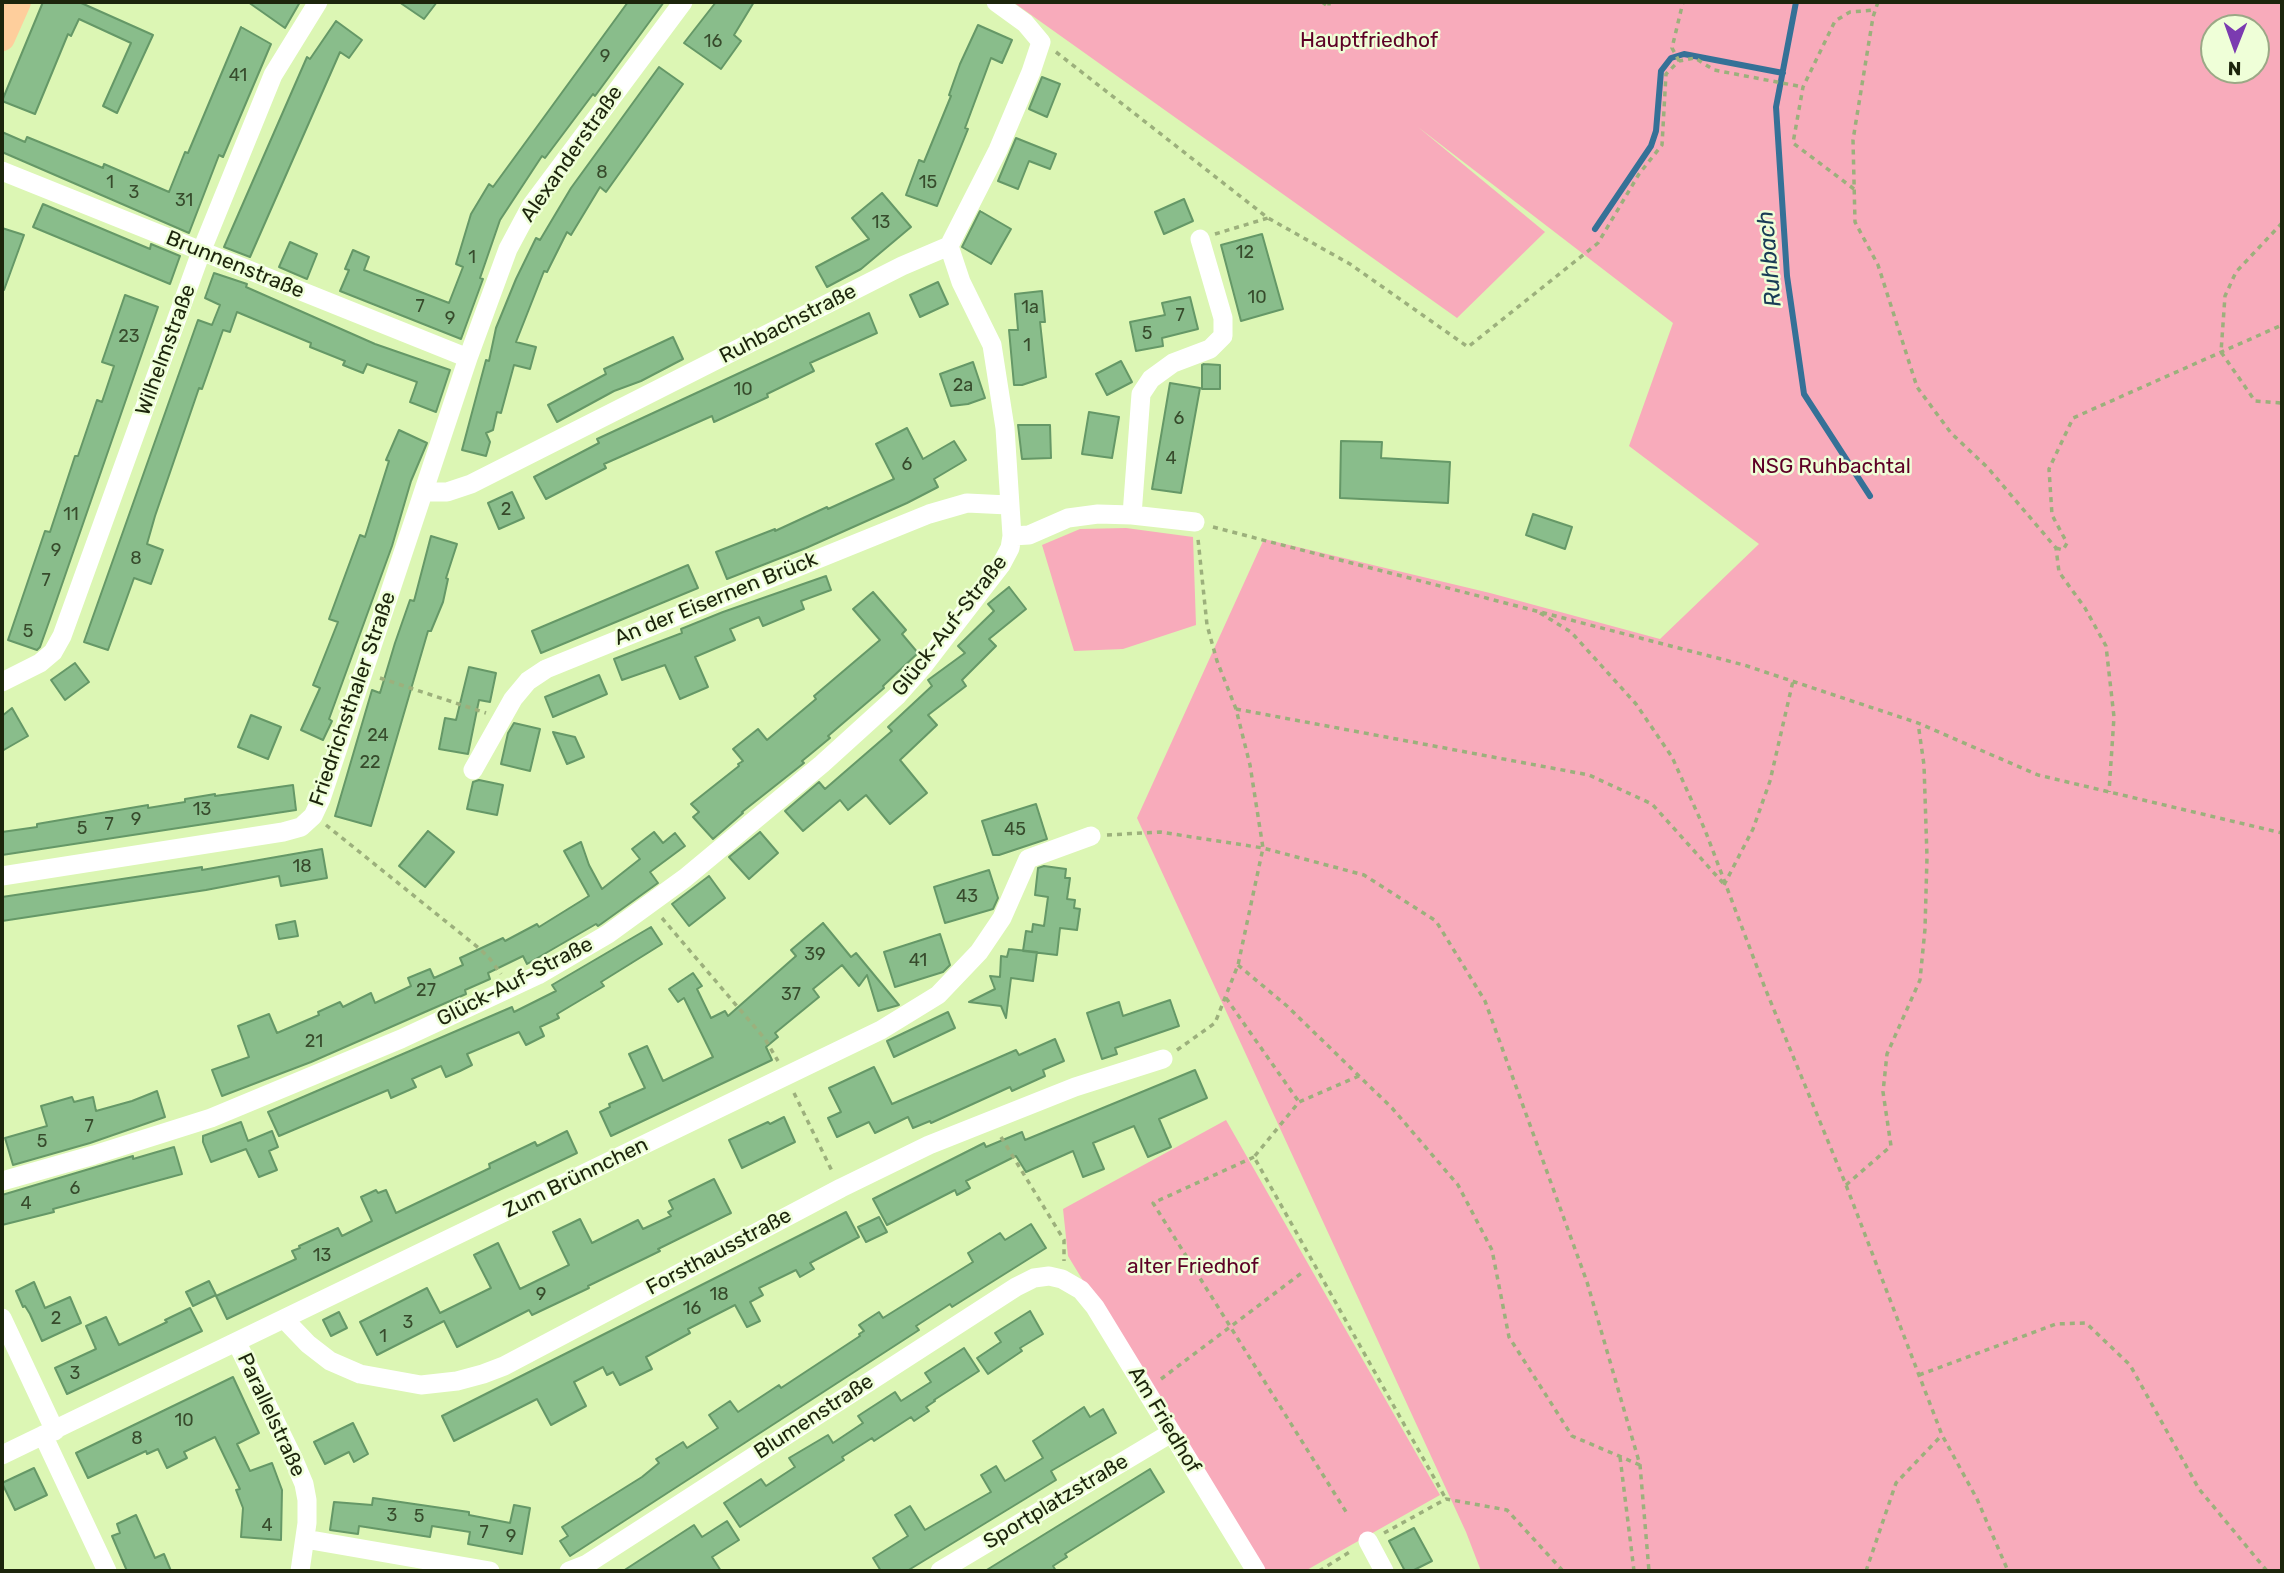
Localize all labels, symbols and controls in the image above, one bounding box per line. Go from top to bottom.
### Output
north arrow [2200,14,2270,84]
park label: Hauptfriedhof [1300,28,1438,54]
house number: 16 [704,31,722,53]
house number: 9 [600,46,610,68]
text: N [2228,57,2242,80]
house number: 41 [229,65,247,87]
street label: Alexanderstraße [516,81,628,227]
house number: 8 [596,162,608,184]
house number: 1 [106,172,114,194]
house number: 15 [919,172,937,194]
house number: 3 [129,182,139,204]
house number: 31 [175,190,193,212]
water label: Ruhbach [1752,210,1788,308]
house number: 13 [872,212,890,234]
street label: Brunnenstraße [162,226,308,304]
house number: 12 [1236,242,1254,264]
house number: 1 [468,247,476,269]
street label: Ruhbachstraße [715,279,861,369]
street label: Wilhelmstraße [131,281,201,419]
house number: 10 [1247,287,1267,309]
house number: 7 [415,296,425,318]
house number: 1a [1021,297,1039,319]
house number: 7 [1175,305,1185,327]
house number: 9 [445,308,455,330]
house number: 5 [1142,323,1152,345]
house number: 23 [118,326,140,348]
house number: 1 [1023,335,1031,357]
house number: 2a [953,375,973,397]
house number: 10 [733,379,753,401]
house number: 6 [1174,408,1184,430]
house number: 4 [1165,448,1177,470]
house number: 6 [902,454,912,476]
park label: NSG Ruhbachtal [1751,454,1911,480]
house number: 2 [501,499,511,521]
house number: 11 [63,504,79,526]
house number: 9 [51,540,61,562]
street label: An der Eisernen Brück [611,547,821,651]
house number: 8 [130,548,142,570]
street label: Glück-Auf-Straße [887,551,1013,701]
house number: 7 [41,570,51,592]
street label: Friedrichsthaler Straße [304,589,402,809]
house number: 5 [23,621,33,643]
house number: 24 [367,725,389,747]
house number: 22 [359,752,381,774]
house number: 13 [193,799,211,821]
house number: 9 [131,809,141,831]
house number: 7 [104,814,114,836]
house number: 5 [77,818,87,840]
house number: 45 [1004,819,1026,841]
house number: 18 [292,856,312,878]
house number: 43 [956,886,978,908]
street label: Glück-Auf-Straße [433,932,597,1032]
house number: 39 [804,944,826,966]
house number: 41 [909,950,927,972]
house number: 27 [416,980,436,1002]
house number: 37 [781,984,801,1006]
house number: 21 [305,1031,323,1053]
house number: 7 [84,1116,94,1138]
house number: 5 [37,1131,47,1153]
street label: Zum Brünnchen [500,1132,652,1224]
house number: 6 [70,1178,80,1200]
house number: 4 [20,1193,32,1215]
street label: Forsthausstraße [642,1203,796,1301]
house number: 13 [313,1245,331,1267]
park label: alter Friedhof [1127,1254,1259,1280]
house number: 9 [536,1284,546,1306]
house number: 18 [709,1284,729,1306]
house number: 16 [683,1298,701,1320]
house number: 2 [51,1308,61,1330]
house number: 3 [403,1312,413,1334]
house number: 1 [379,1326,387,1348]
street label: Parallelstraße [231,1349,311,1481]
street label: Am Friedhof [1122,1362,1206,1478]
house number: 3 [70,1363,80,1385]
street label: Blumenstraße [750,1369,878,1465]
house number: 10 [174,1410,194,1432]
house number: 8 [131,1428,143,1450]
street label: Sportplatzstraße [979,1449,1133,1555]
house number: 3 [387,1505,397,1527]
house number: 5 [414,1506,424,1528]
house number: 4 [261,1515,273,1537]
house number: 7 [479,1522,489,1544]
house number: 9 [506,1526,516,1548]

